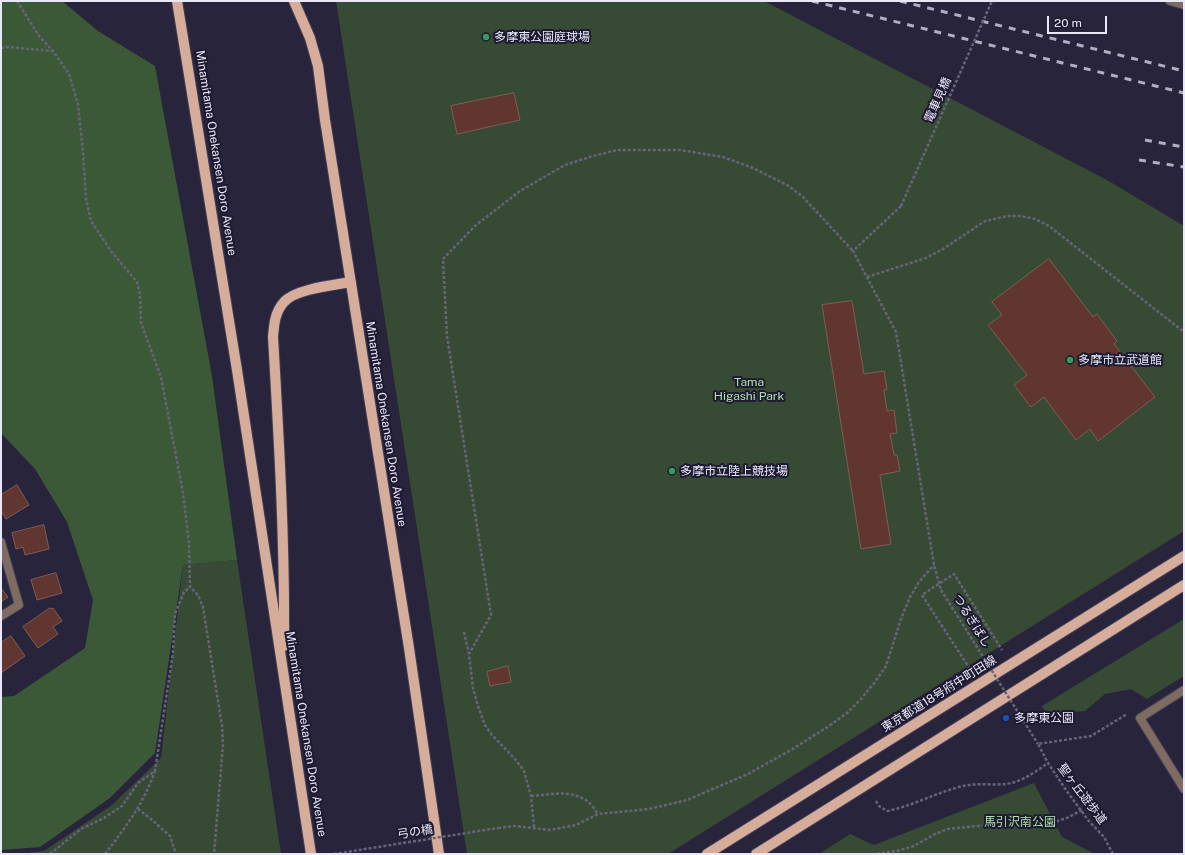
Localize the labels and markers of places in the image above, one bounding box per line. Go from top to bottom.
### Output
place label: 多摩東公園庭球場 [494,30,590,44]
marker: 多摩東公園庭球場 [481,32,491,42]
place label: 多摩市立武道館 [1078,353,1162,367]
marker: 多摩市立武道館 [1065,355,1075,365]
place label: 多摩市立陸上競技場 [680,464,788,478]
marker: 多摩市立陸上競技場 [667,466,677,476]
place label: 多摩東公園 [1014,711,1074,725]
marker: 多摩東公園 [1001,713,1011,723]

